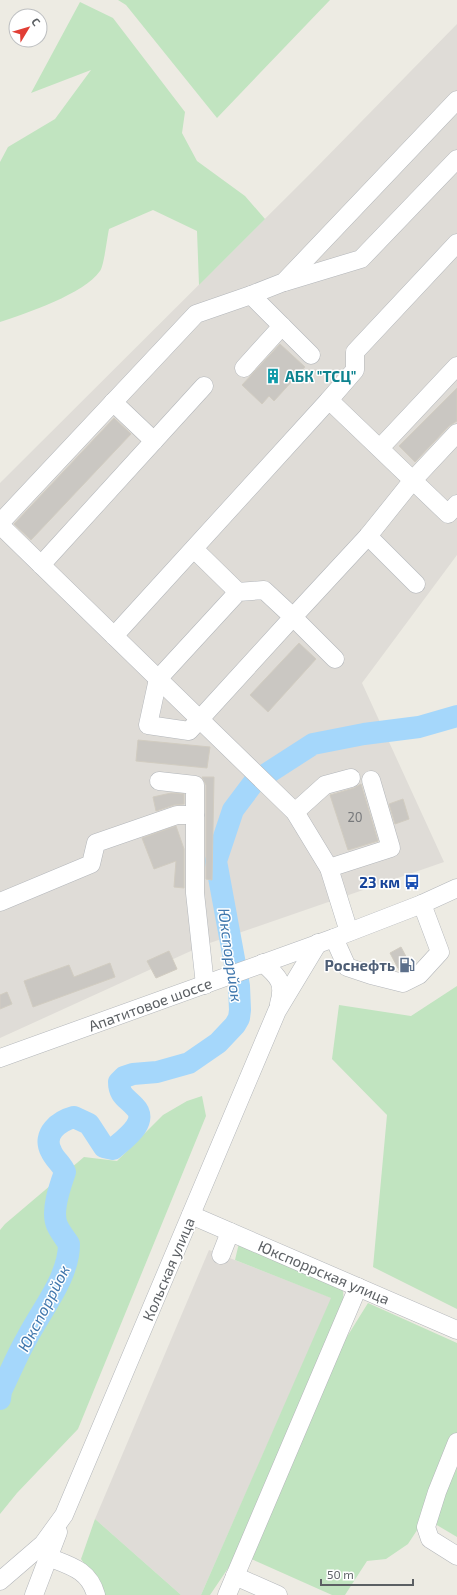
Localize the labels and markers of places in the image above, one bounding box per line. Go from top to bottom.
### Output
building icon: АБК "ТСЦ" [264,367,282,385]
place label: АБК "ТСЦ" [285,367,356,385]
place label: 23 км [359,873,400,891]
bus stop icon: 23 км [403,873,421,891]
place label: Роснефть [325,956,395,974]
fuel station icon: Роснефть [398,956,416,974]

